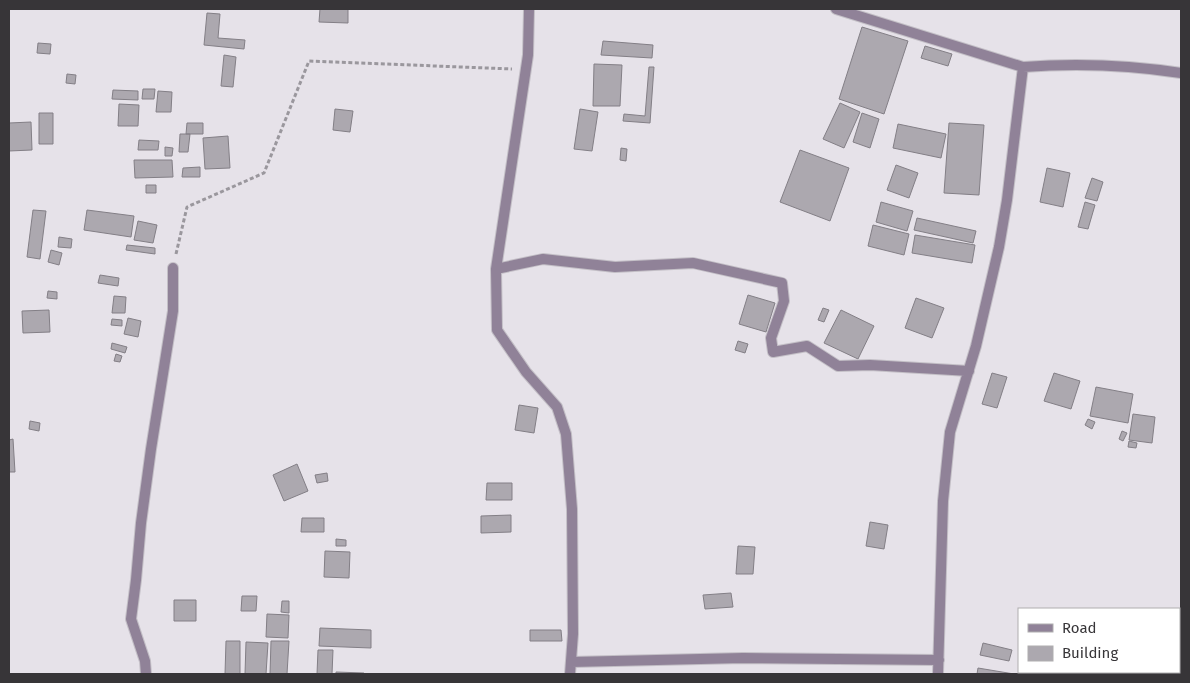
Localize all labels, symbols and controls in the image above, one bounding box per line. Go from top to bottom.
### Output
legend [1018,608,1180,673]
text: Road [1062,619,1097,637]
text: Building [1062,644,1118,662]

